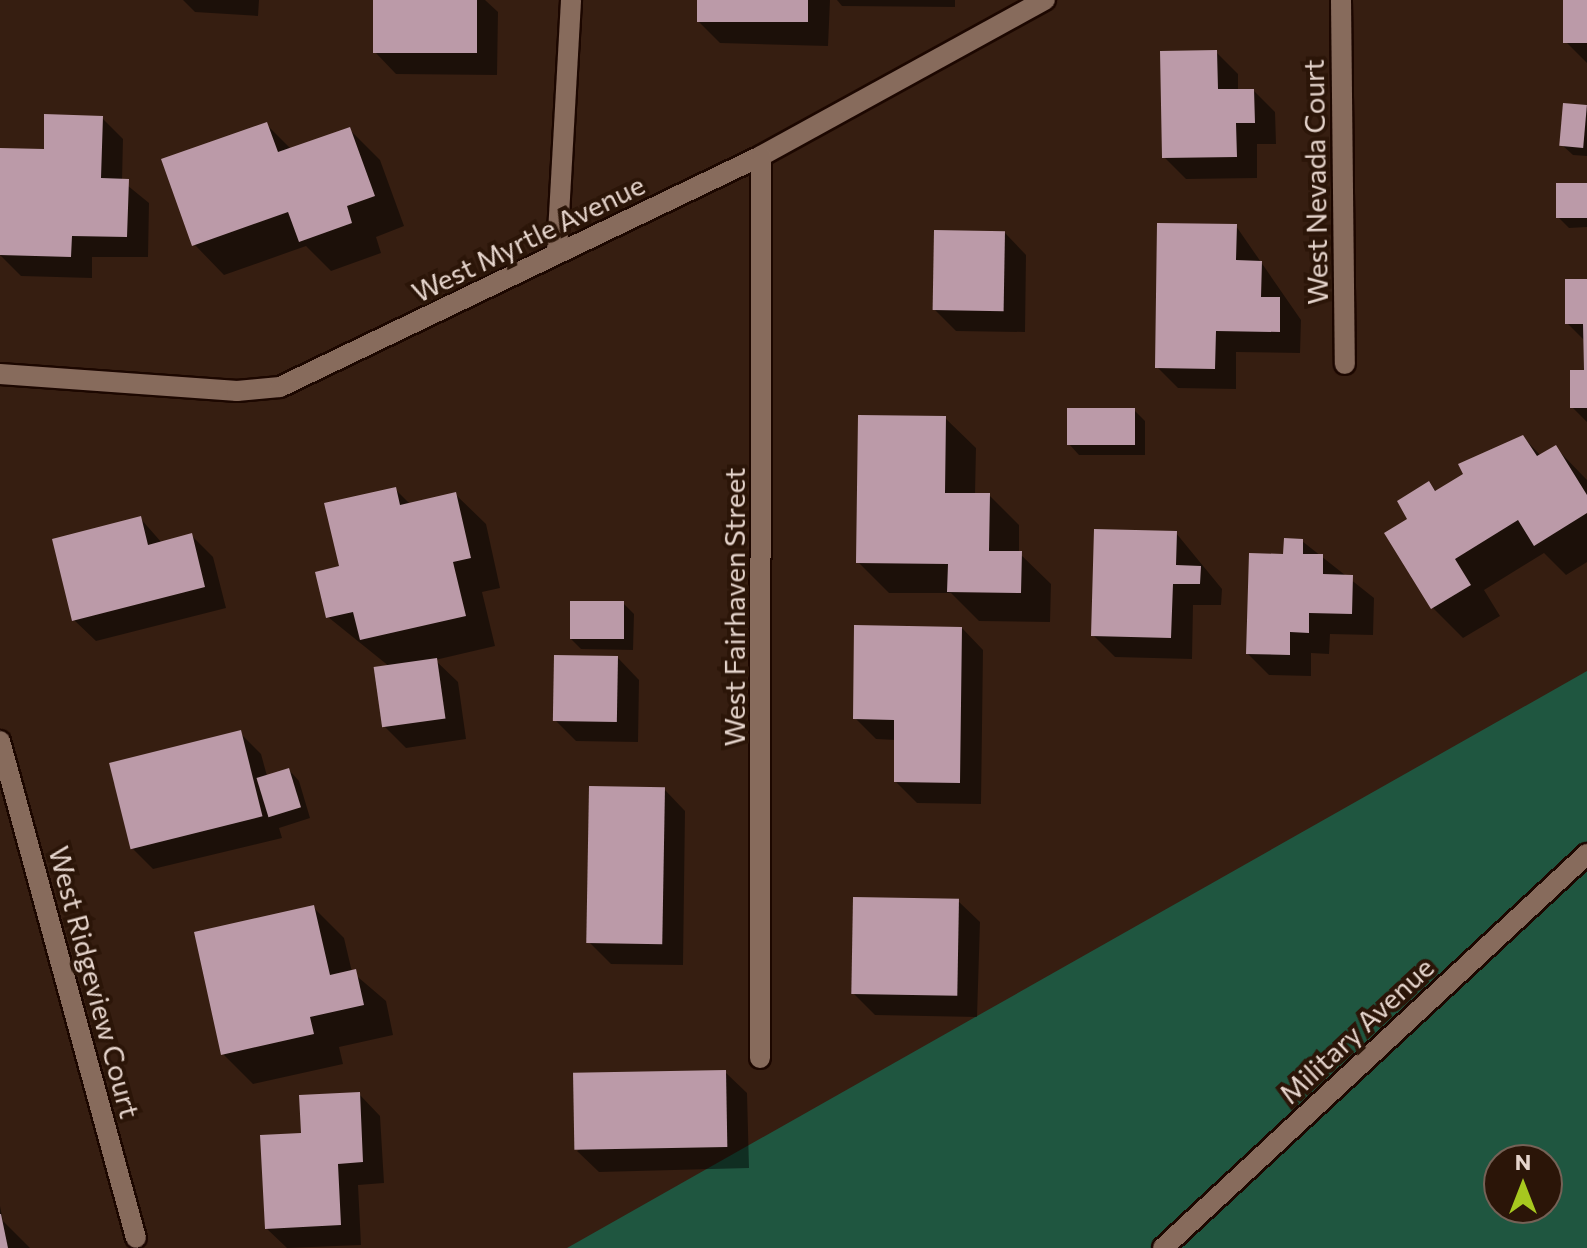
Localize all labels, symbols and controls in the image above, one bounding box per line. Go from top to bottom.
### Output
street label: West Nevada Court [1296,59,1334,305]
street label: West Myrtle Avenue [406,167,650,309]
street label: West Fairhaven Street [717,468,751,746]
street label: West Ridgeview Court [43,842,147,1122]
street label: Military Avenue [1272,950,1440,1110]
north arrow [1483,1144,1563,1224]
text: N [1515,1148,1531,1175]

